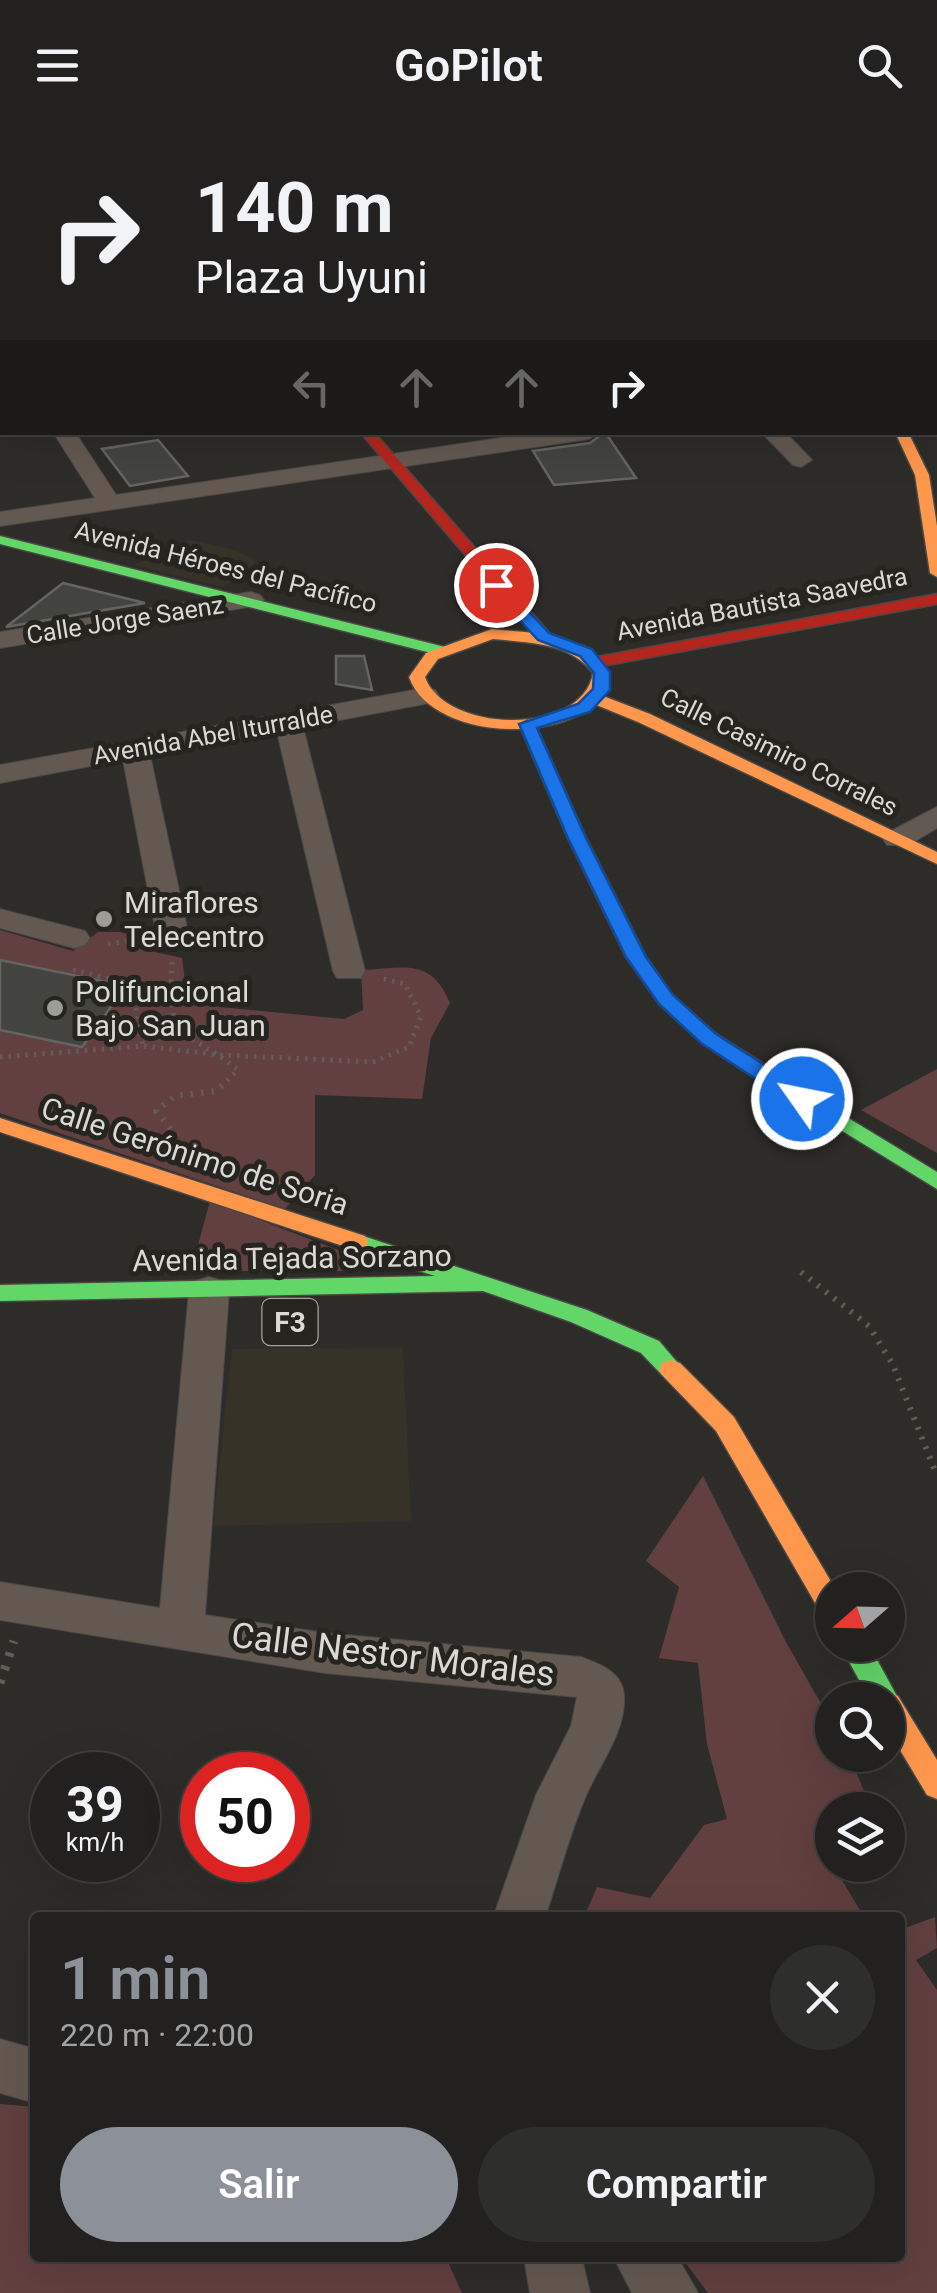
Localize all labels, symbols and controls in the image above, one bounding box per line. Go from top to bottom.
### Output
icon: menu [30,38,85,93]
icon: search [852,38,907,93]
text: GoPilot [394,39,543,92]
text: 140 m [195,167,394,249]
icon: right [30,170,160,300]
text: Plaza Uyuni [195,251,428,304]
icon: left [284,360,339,415]
icon: ahead [389,360,444,415]
icon: ahead [494,360,549,415]
icon: right [599,360,654,415]
street label: Avenida Héroes del Pacífico [72,515,380,619]
pin [454,543,539,628]
icon: arrive [469,558,524,613]
street label: Avenida Bautista Saavedra [614,562,910,646]
street label: Calle Jorge Saenz [24,590,226,650]
street label: Calle Casimiro Corrales [656,682,902,822]
street label: Avenida Abel Iturralde [91,700,335,770]
place label: Miraflores Telecentro [124,885,265,954]
marker: Miraflores Telecentro [93,908,115,930]
place label: Polifuncional Bajo San Juan [75,974,266,1043]
marker: Polifuncional Bajo San Juan [44,997,66,1019]
position arrow [750,1047,854,1151]
street label: Calle Gerónimo de Soria [37,1090,353,1222]
street label: Avenida Tejada Sorzano [132,1238,452,1278]
road number: F3 [262,1299,318,1345]
north arrow [815,1572,905,1662]
map controls [815,1572,905,1882]
street label: Calle Nestor Morales [229,1615,557,1695]
button: search [815,1682,905,1772]
speed limit sign: 50 [180,1752,310,1882]
text: 39 [66,1776,124,1834]
button: layers [815,1792,905,1882]
text: km/h [66,1828,124,1857]
text: 1 min [60,1943,210,2014]
button: close [770,1945,875,2050]
text: 220 m · 22:00 [60,2016,254,2054]
button: Salir [60,2127,458,2242]
button: Compartir [478,2127,875,2242]

